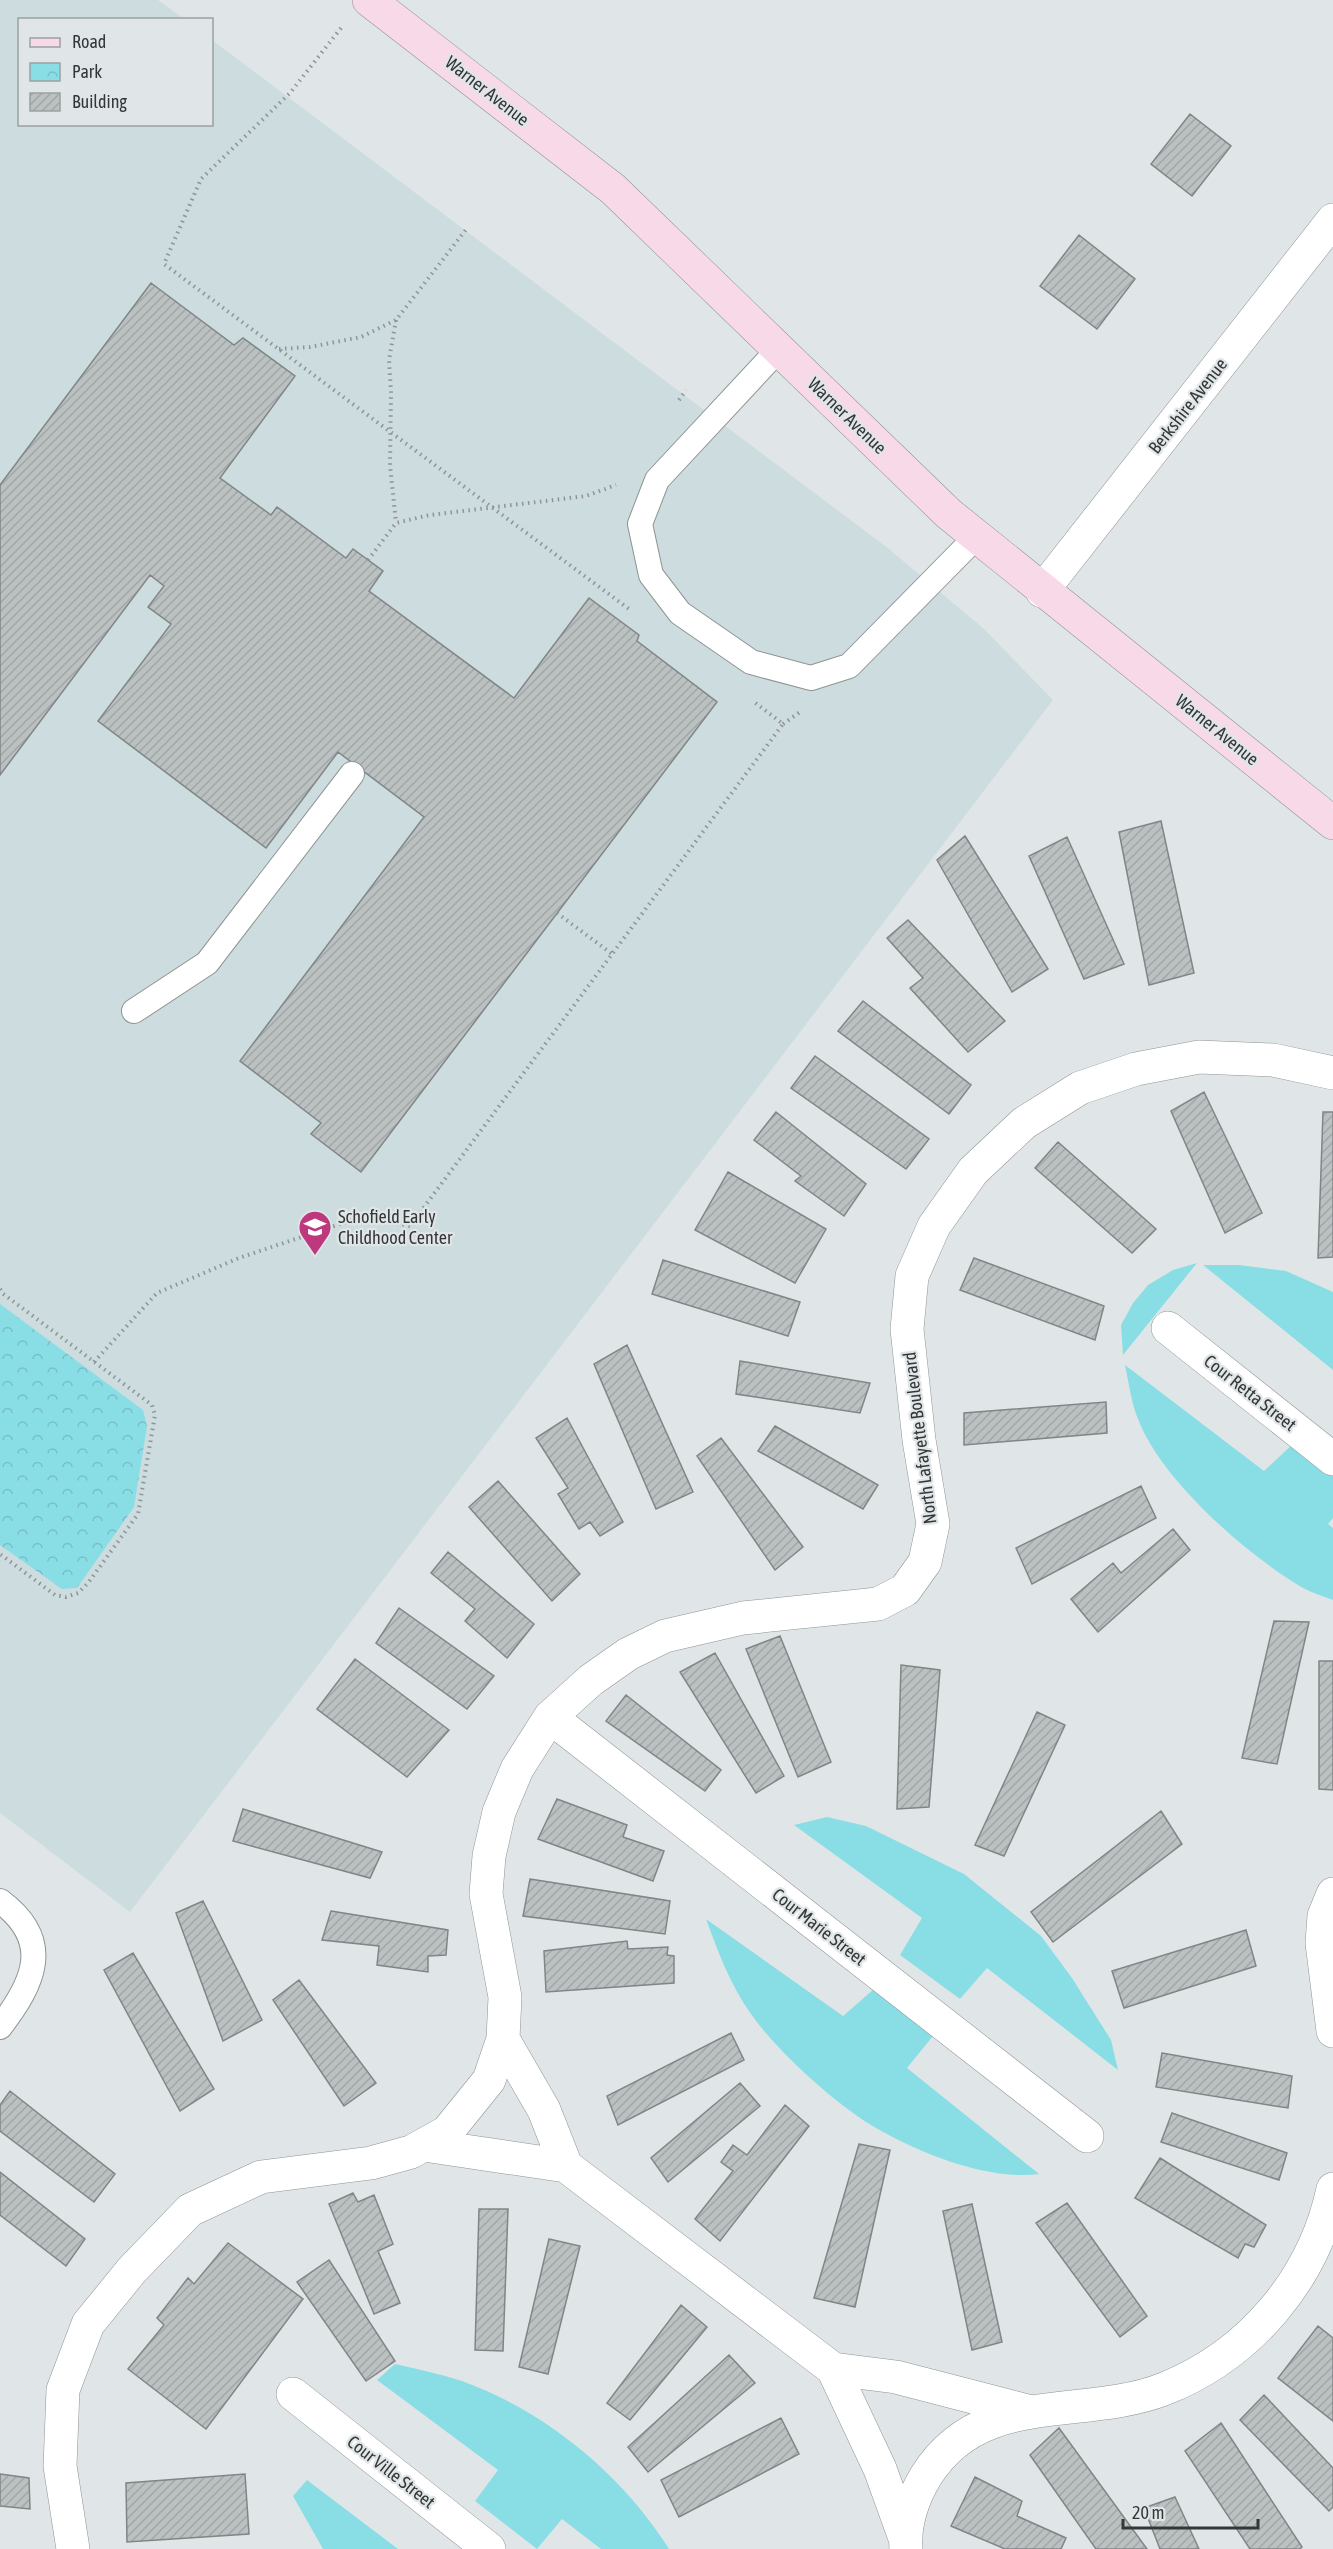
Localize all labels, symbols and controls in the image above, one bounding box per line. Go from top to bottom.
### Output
legend [18,18,213,126]
text: Road [72,31,106,52]
street label: Warner Avenue [441,51,533,130]
text: Park [72,61,102,82]
text: Building [72,91,127,112]
street label: Berkshire Avenue [1144,354,1231,457]
street label: Warner Avenue [804,373,891,458]
street label: Warner Avenue [1172,690,1263,769]
place label: Schofield Early Childhood Center [338,1206,453,1248]
school or university icon: Schofield Early Childhood Center [297,1209,333,1256]
street label: Cour Retta Street [1200,1350,1300,1435]
street label: North Lafayette Boulevard [899,1351,940,1525]
street label: Cour Marie Street [768,1884,870,1970]
street label: Cour Ville Street [343,2431,439,2512]
scale bar [1123,2492,1258,2530]
text: 20 m [1132,2502,1164,2523]

